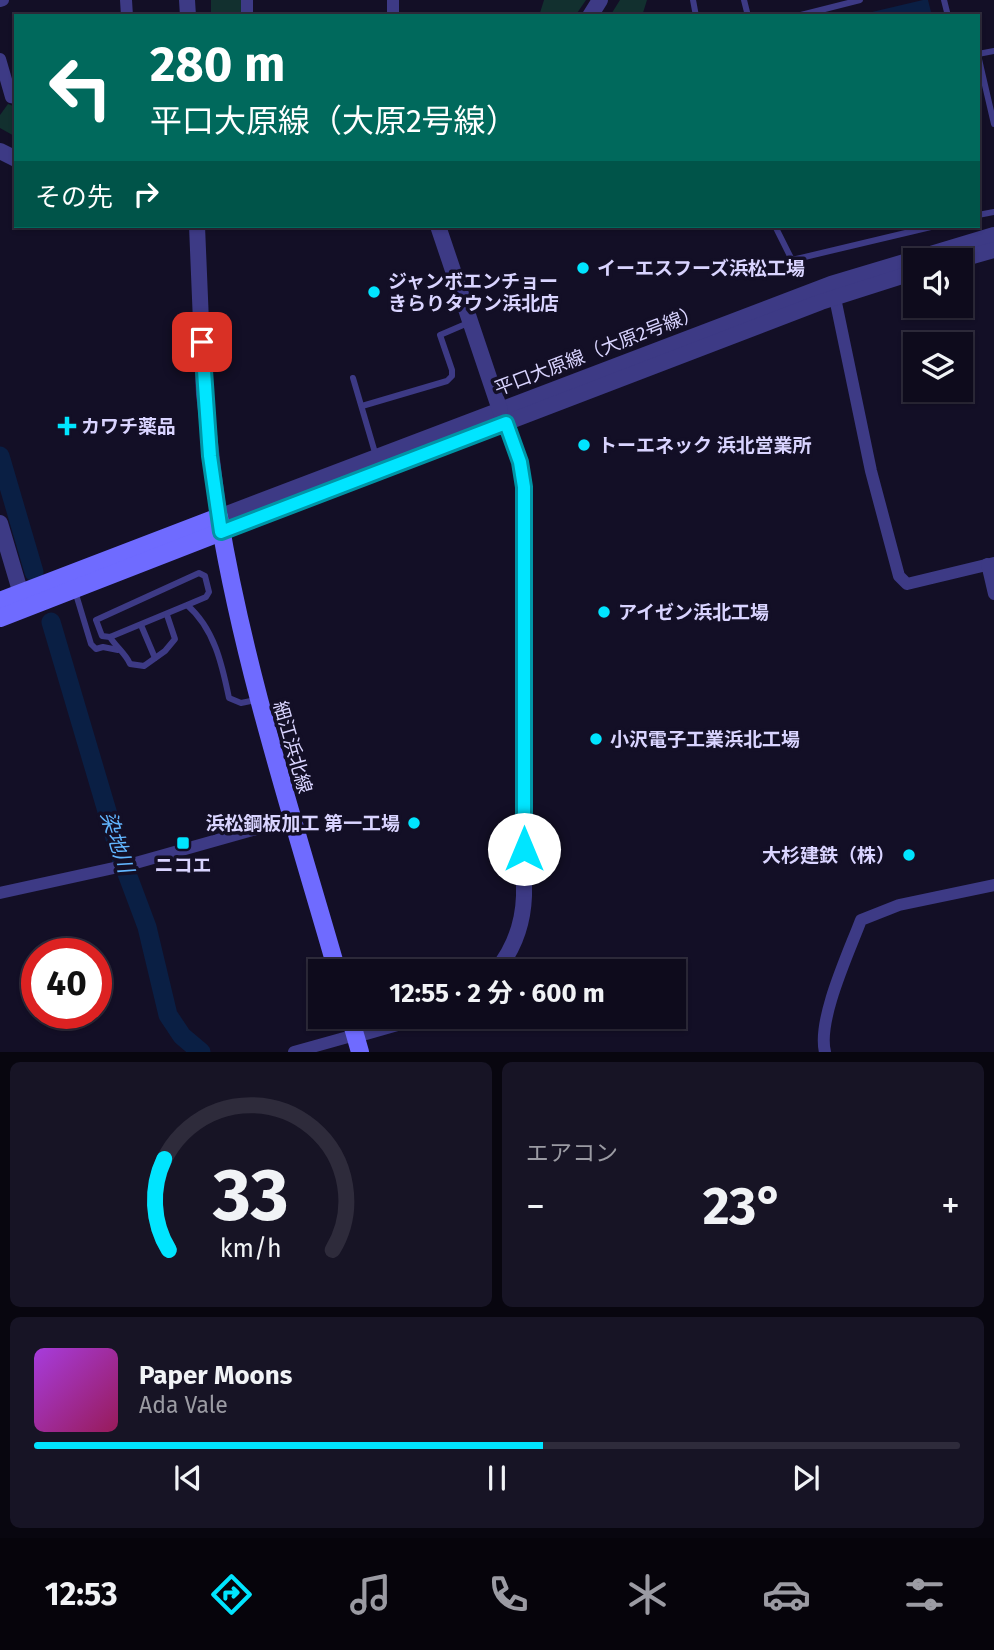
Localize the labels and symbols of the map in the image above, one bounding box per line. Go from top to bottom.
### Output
place label: イーエスフーズ浜松工場 [597,257,805,280]
marker: イーエスフーズ浜松工場 [575,260,591,276]
place label: ジャンボエンチョー きらりタウン浜北店 [388,270,559,315]
marker: ジャンボエンチョー きらりタウン浜北店 [366,284,382,300]
street label: 平口大原線（大原2号線） [491,301,703,400]
pin [172,312,232,372]
place label: カワチ薬品 [81,415,176,438]
marker: カワチ薬品 [59,418,75,434]
place label: トーエネック 浜北営業所 [598,434,812,457]
marker: トーエネック 浜北営業所 [576,437,592,453]
place label: アイゼン浜北工場 [618,601,769,624]
marker: アイゼン浜北工場 [596,604,612,620]
street label: 細江浜北線 [268,698,317,796]
place label: 小沢電子工業浜北工場 [610,728,800,751]
marker: 小沢電子工業浜北工場 [588,731,604,747]
water label: 染地川 [95,808,140,878]
place label: 浜松鋼板加工 第一工場 [205,812,400,835]
position arrow [487,812,561,886]
marker: 浜松鋼板加工 第一工場 [406,815,422,831]
marker: ニコエ [175,835,191,851]
place label: 大杉建鉄（株） [762,844,895,867]
marker: 大杉建鉄（株） [901,847,917,863]
place label: ニコエ [154,854,212,877]
speed limit sign: 40 [21,938,112,1029]

